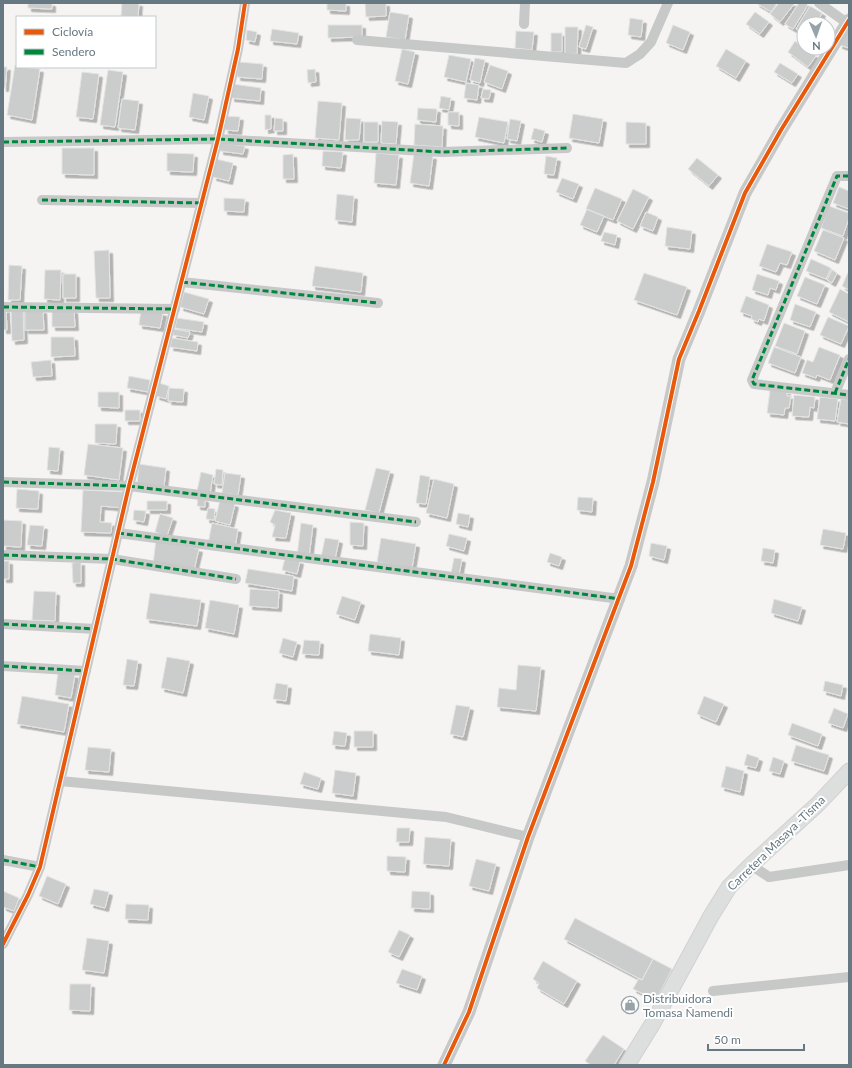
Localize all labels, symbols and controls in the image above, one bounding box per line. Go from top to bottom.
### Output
legend [16,16,156,68]
north arrow [796,16,836,56]
text: Ciclovía [52,24,93,39]
text: N [812,40,821,53]
text: Sendero [52,44,96,59]
street label: Carretera Masaya -Tisma [724,792,828,894]
place label: Distribuidora Tomasa Ñamendi [643,991,733,1020]
shop icon: Distribuidora Tomasa Ñamendi [620,995,640,1015]
scale bar [708,1026,804,1052]
text: 50 m [714,1032,741,1047]

